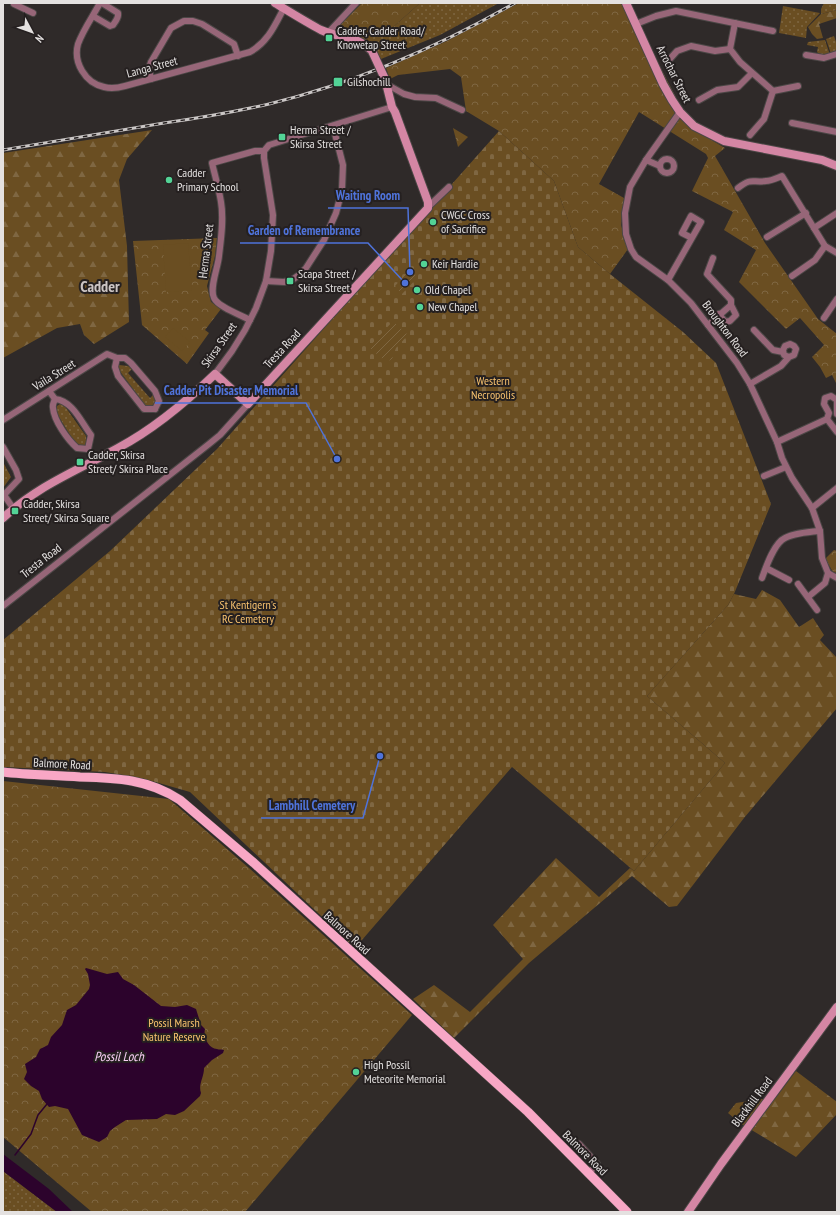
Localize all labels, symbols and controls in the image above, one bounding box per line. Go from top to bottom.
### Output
north arrow [12,12,52,52]
place label: Cadder, Cadder Road/ Knowetap Street [337,23,425,52]
text: N [32,32,47,45]
marker: Cadder, Cadder Road/ Knowetap Street [324,33,334,43]
street label: Arrochar Street [654,43,696,106]
street label: Langa Street [125,52,180,81]
place label: Gilshochill [347,74,391,89]
marker: Gilshochill [332,76,344,88]
place label: Herma Street / Skirsa Street [290,122,351,151]
marker: Herma Street / Skirsa Street [277,132,287,142]
place label: Cadder Primary School [177,165,239,194]
marker: Cadder Primary School [164,175,174,185]
callout: Waiting Room [328,183,408,208]
text: Waiting Room [335,187,401,204]
place label: CWGC Cross of Sacrifice [441,207,490,236]
marker: CWGC Cross of Sacrifice [428,217,438,227]
callout: Garden of Remembrance [240,218,368,243]
street label: Herma Street [195,222,216,279]
text: Garden of Remembrance [248,222,361,239]
place label: Keir Hardie [432,256,478,271]
marker: Keir Hardie [419,259,429,269]
place label: Scapa Street / Skirsa Street [298,266,356,295]
district label: Cadder [80,276,120,296]
marker: Scapa Street / Skirsa Street [285,276,295,286]
place label: Old Chapel [425,282,471,297]
marker: Old Chapel [412,285,422,295]
street label: Broughton Road [699,298,751,360]
place label: New Chapel [428,299,477,314]
marker: New Chapel [415,302,425,312]
street label: Skirsa Street [198,319,240,370]
street label: Tresta Road [260,326,303,371]
street label: Vaila Street [29,355,78,394]
park label: Western Necropolis [471,373,515,402]
callout: Cadder Pit Disaster Memorial [155,378,306,403]
text: Cadder Pit Disaster Memorial [164,382,299,399]
place label: Cadder, Skirsa Street/ Skirsa Place [88,447,168,476]
marker: Cadder, Skirsa Street/ Skirsa Place [75,457,85,467]
place label: Cadder, Skirsa Street/ Skirsa Square [23,496,110,525]
marker: Cadder, Skirsa Street/ Skirsa Square [10,506,20,516]
street label: Tresta Road [17,540,64,581]
park label: St Kentigern's RC Cemetery [220,597,276,626]
street label: Balmore Road [33,755,91,772]
callout: Lambhill Cemetery [261,793,363,818]
text: Lambhill Cemetery [269,797,356,814]
street label: Balmore Road [321,908,374,957]
park label: Possil Marsh Nature Reserve [143,1015,205,1044]
water label: Possil Loch [94,1048,145,1065]
place label: High Possil Meteorite Memorial [364,1057,446,1086]
marker: High Possil Meteorite Memorial [351,1067,361,1077]
street label: Blackhill Road [728,1074,775,1130]
street label: Balmore Road [560,1127,611,1178]

